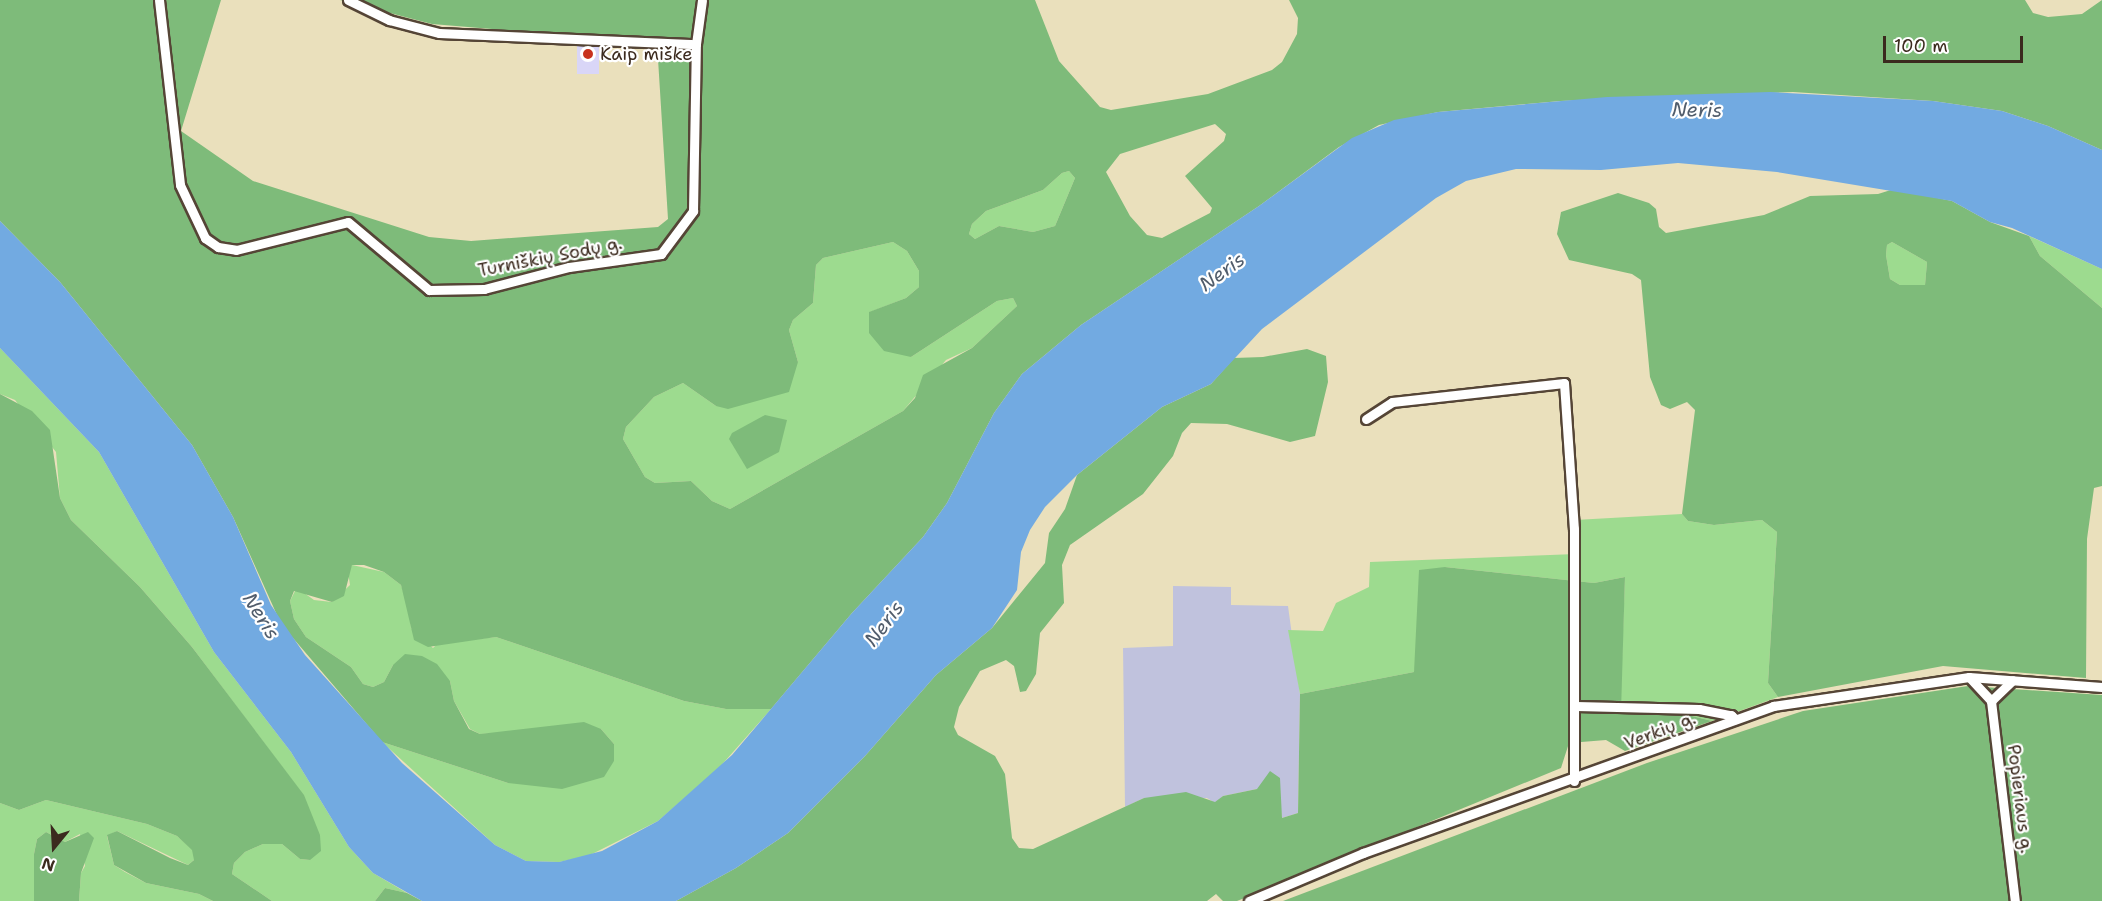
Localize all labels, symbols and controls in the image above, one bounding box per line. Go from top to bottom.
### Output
scale bar [1886,24,2026,62]
text: 100 m [1894,34,1948,58]
place label: Kaip miške [600,43,692,65]
marker: Kaip miške [581,47,595,61]
water label: Neris [1672,98,1722,122]
street label: Turniškių Sodų g. [476,232,624,282]
water label: Neris [1194,247,1250,297]
water label: Neris [237,588,285,644]
water label: Neris [859,597,909,651]
street label: Verkių g. [1621,707,1699,755]
street label: Popieriaus g. [2003,743,2037,855]
north arrow [24,817,84,877]
text: N [39,853,58,877]

